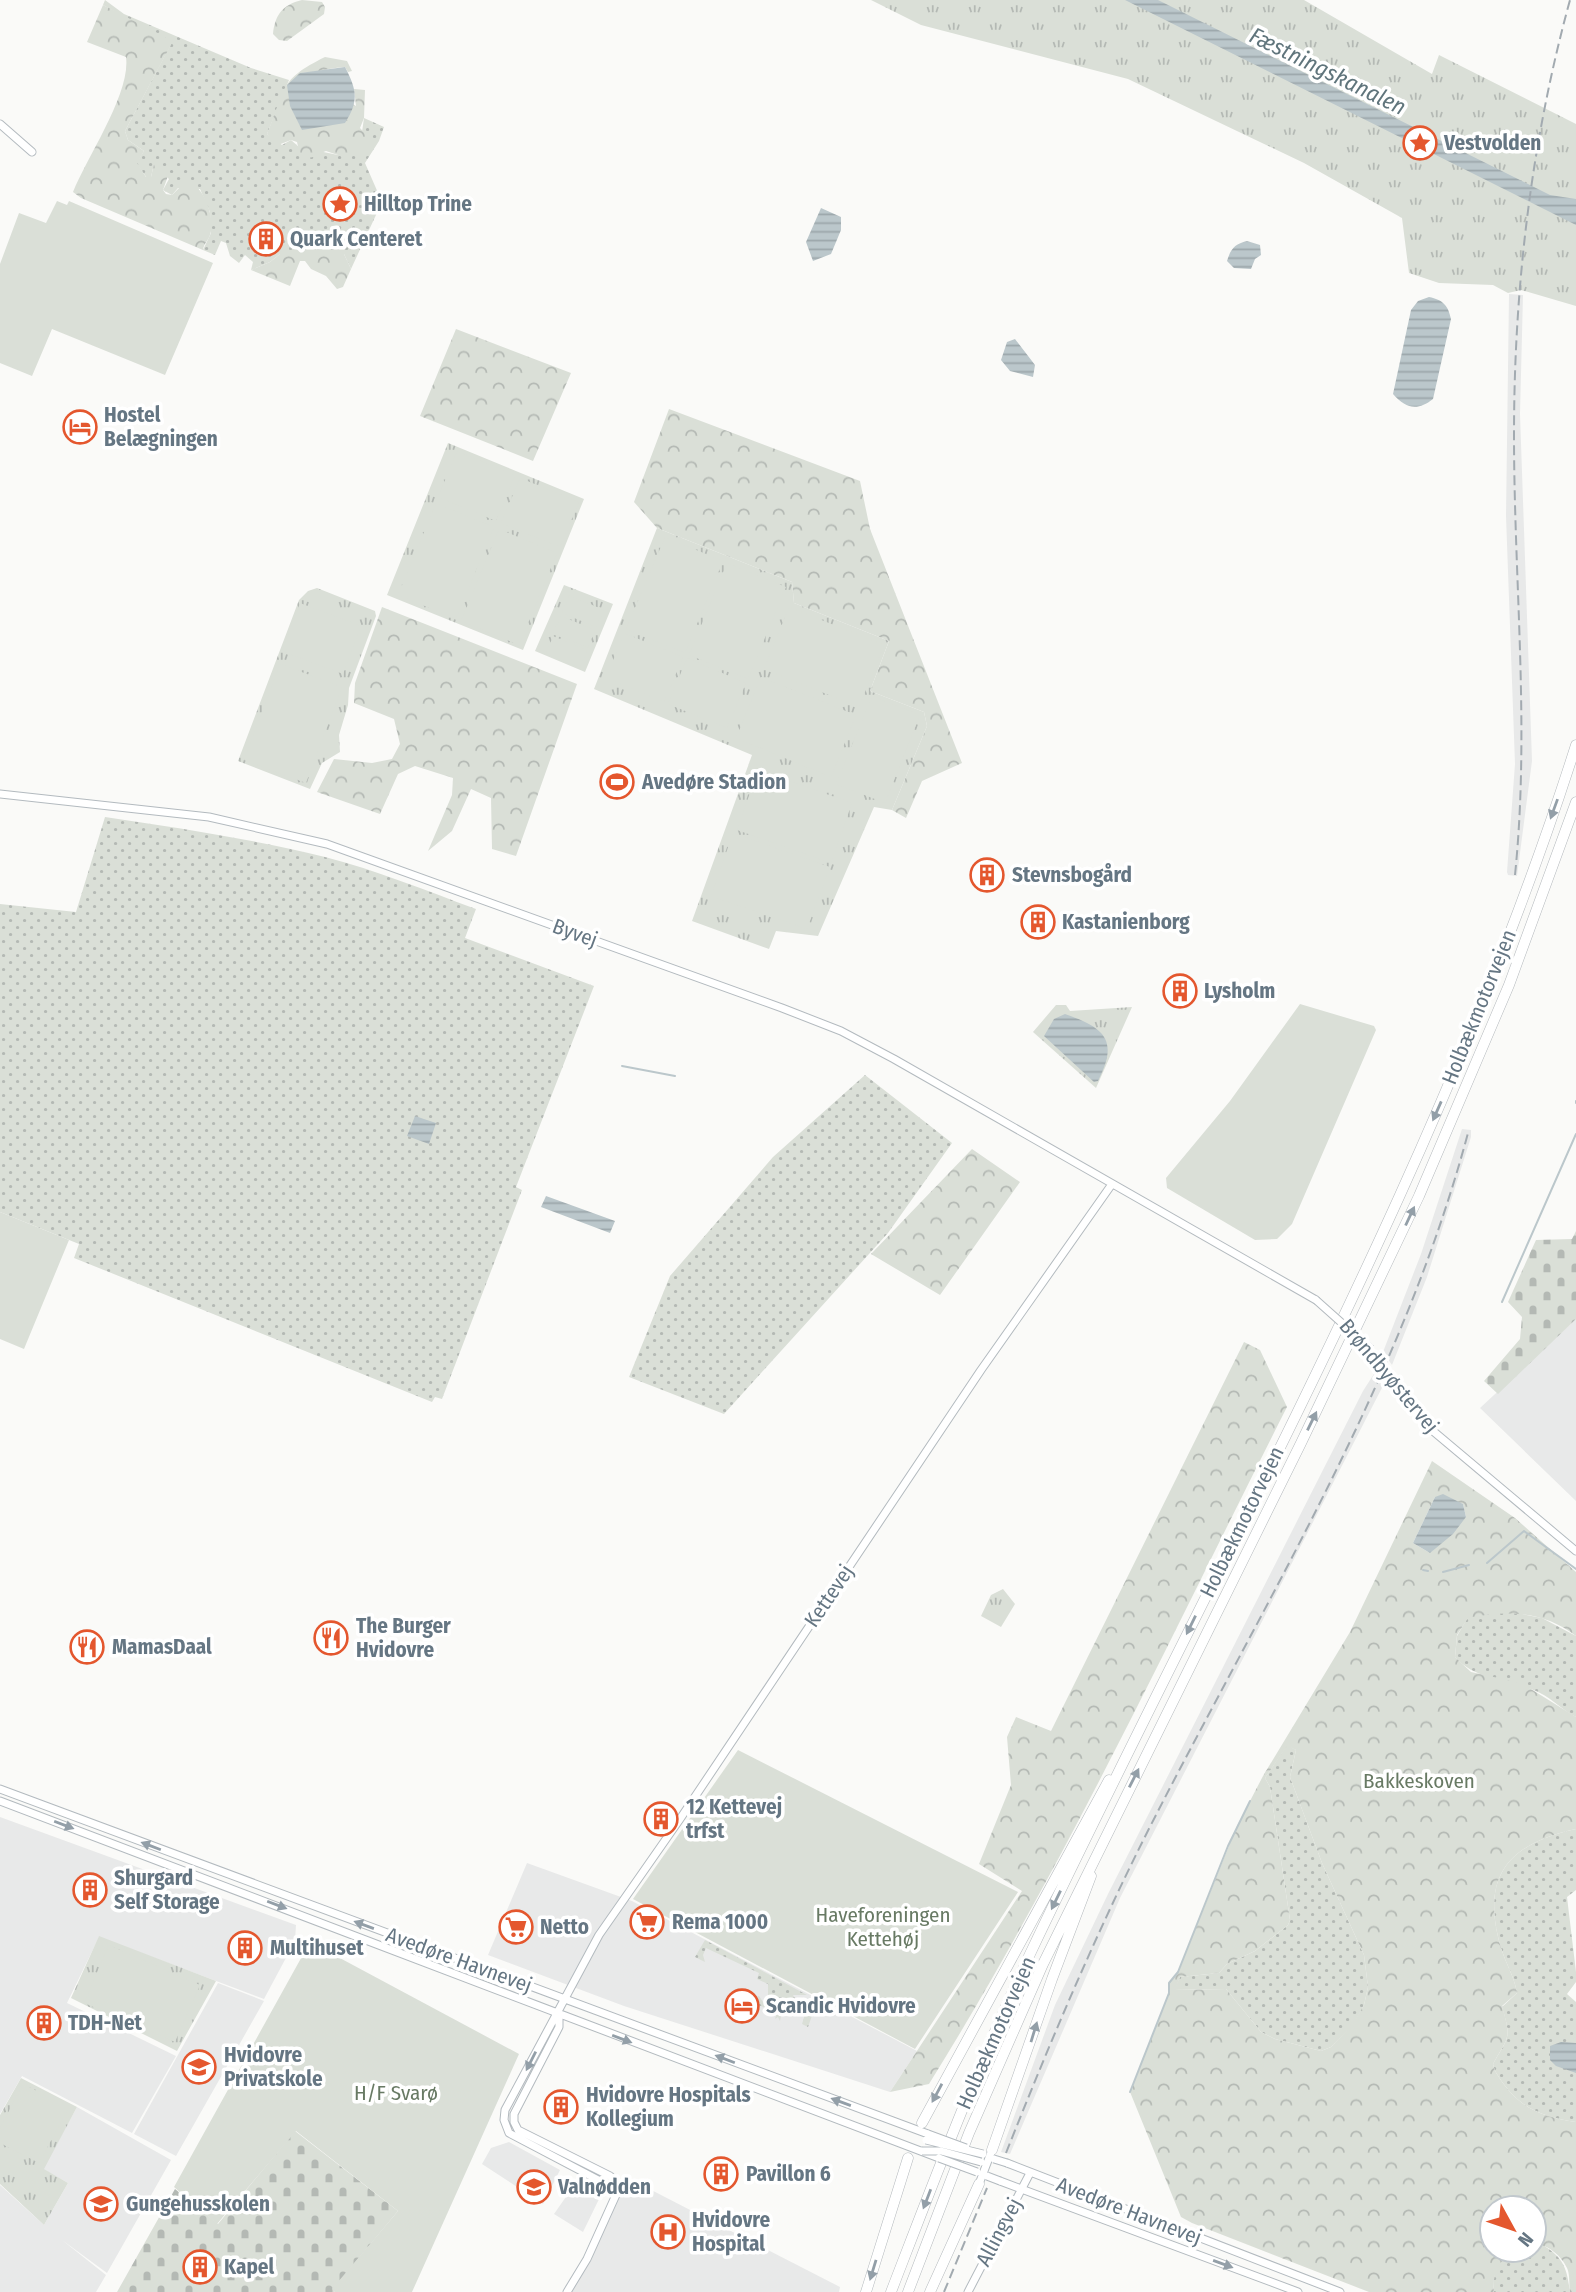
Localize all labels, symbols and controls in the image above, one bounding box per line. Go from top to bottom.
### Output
water label: Fæstningskanalen [1245,21,1411,121]
place icon: Vestvolden [1401,124,1439,162]
place label: Vestvolden [1443,130,1541,156]
place icon: Hilltop Trine [321,185,359,223]
place label: Hilltop Trine [364,191,472,217]
building icon: Quark Centeret [247,220,285,258]
place label: Quark Centeret [290,226,423,252]
place label: Hostel Belægningen [104,402,218,452]
hotel icon: Hostel Belægningen [61,408,99,446]
sports icon: Avedøre Stadion [598,763,636,801]
place label: Avedøre Stadion [641,769,786,795]
one-way arrow [1548,799,1559,820]
building icon: Stevnsbogård [968,856,1006,894]
place label: Stevnsbogård [1012,862,1132,888]
building icon: Kastanienborg [1019,903,1057,941]
place label: Kastanienborg [1062,909,1190,935]
street label: Byvej [549,913,601,953]
street label: Holbækmotorvejen [1436,926,1522,1088]
building icon: Lysholm [1161,972,1199,1010]
place label: Lysholm [1204,978,1275,1004]
one-way arrow [1431,1101,1443,1121]
one-way arrow [1404,1206,1416,1226]
street label: Brøndbyøstervej [1334,1314,1444,1438]
one-way arrow [1306,1411,1318,1431]
street label: Holbækmotorvejen [1194,1442,1290,1602]
street label: Kettevej [799,1560,859,1632]
place label: The Burger Hvidovre [356,1613,451,1663]
one-way arrow [1185,1615,1196,1635]
restaurant icon: The Burger Hvidovre [312,1619,350,1657]
restaurant icon: MamasDaal [68,1628,106,1666]
place label: MamasDaal [112,1634,212,1660]
one-way arrow [1129,1768,1140,1788]
park label: Bakkeskoven [1363,1768,1475,1794]
place label: 12 Kettevej trfst [686,1794,782,1844]
building icon: 12 Kettevej trfst [642,1800,680,1838]
one-way arrow [53,1819,74,1830]
one-way arrow [140,1840,161,1851]
place label: Shurgard Self Storage [114,1865,220,1915]
building icon: Shurgard Self Storage [71,1871,109,1909]
one-way arrow [1051,1890,1062,1910]
one-way arrow [266,1899,287,1910]
park label: Haveforeningen Kettehøj [815,1902,951,1952]
supermarket icon: Rema 1000 [628,1903,666,1941]
supermarket icon: Netto [497,1908,535,1946]
place label: Rema 1000 [672,1909,768,1935]
place label: Netto [540,1914,589,1940]
one-way arrow [354,1919,375,1930]
street label: Avedøre Havnevej [382,1922,536,1998]
building icon: Multihuset [226,1929,264,1967]
place label: Multihuset [270,1935,364,1961]
street label: Holbækmotorvejen [951,1952,1041,2114]
hotel icon: Scandic Hvidovre [723,1987,761,2025]
place label: Scandic Hvidovre [766,1993,916,2019]
building icon: TDH-Net [25,2004,63,2042]
place label: TDH-Net [68,2010,143,2036]
one-way arrow [1029,2021,1040,2042]
one-way arrow [612,2034,633,2045]
place label: Hvidovre Privatskole [224,2042,323,2092]
school or university icon: Hvidovre Privatskole [180,2048,218,2086]
one-way arrow [525,2051,536,2071]
one-way arrow [714,2053,735,2064]
park label: H/F Svarø [354,2080,438,2106]
place label: Hvidovre Hospitals Kollegium [586,2082,751,2132]
one-way arrow [931,2083,943,2103]
building icon: Hvidovre Hospitals Kollegium [542,2088,580,2126]
one-way arrow [830,2096,851,2107]
building icon: Pavillon 6 [702,2155,740,2193]
place label: Pavillon 6 [746,2161,831,2187]
school or university icon: Valnødden [515,2168,553,2206]
street label: Avedøre Havnevej [1053,2171,1205,2251]
place label: Valnødden [557,2174,651,2200]
school or university icon: Gungehusskolen [82,2185,120,2223]
one-way arrow [921,2188,932,2209]
place label: Gungehusskolen [126,2191,270,2217]
street label: Allingvej [970,2194,1028,2270]
north arrow [1478,2194,1548,2264]
place label: Hvidovre Hospital [692,2207,770,2257]
hospital icon: Hvidovre Hospital [649,2213,687,2251]
text: N [1513,2228,1538,2251]
building icon: Kapel [181,2248,219,2286]
place label: Kapel [224,2254,274,2280]
one-way arrow [867,2259,878,2280]
one-way arrow [1213,2259,1234,2270]

